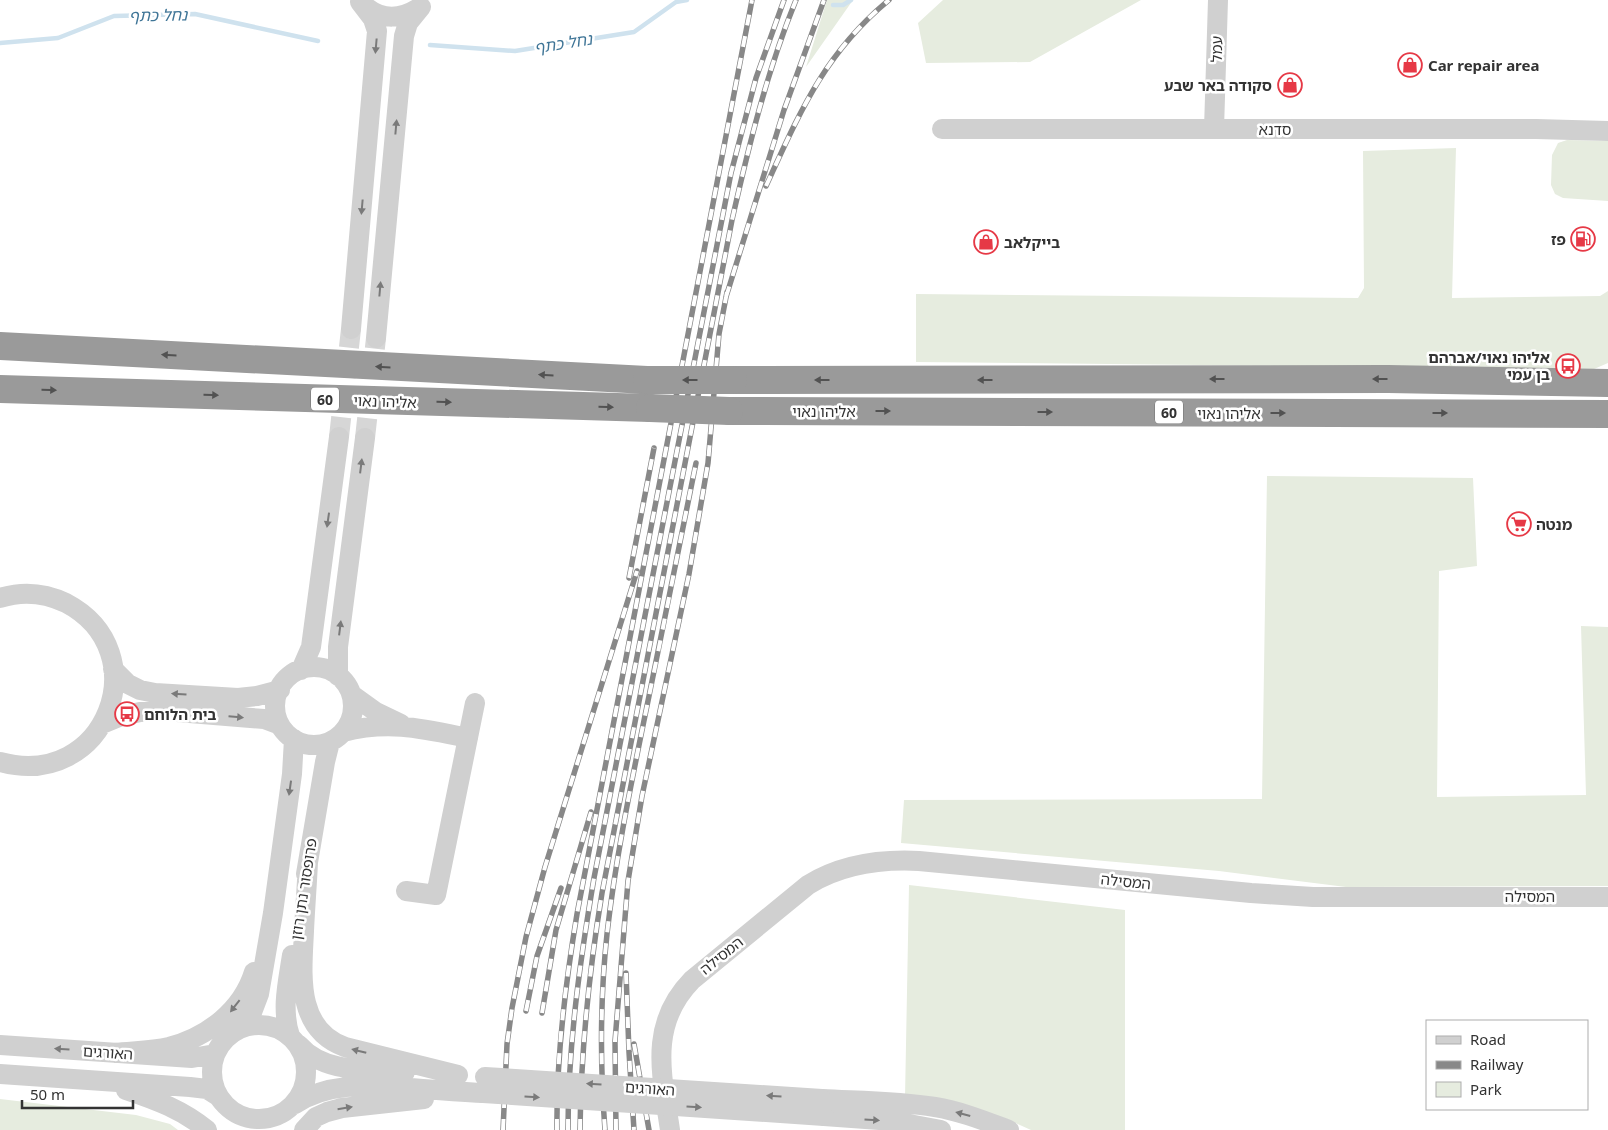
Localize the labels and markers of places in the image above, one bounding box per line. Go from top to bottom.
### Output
shop icon: Car repair area [1397,52,1423,78]
place label: Car repair area [1428,55,1539,75]
shop icon: סקודה באר שבע [1277,72,1303,98]
place label: סקודה באר שבע [1164,75,1272,95]
fuel station icon: פז [1570,226,1596,252]
shop icon: בייקלאב [973,229,999,255]
place label: פז [1551,229,1566,249]
place label: בייקלאב [1004,232,1060,252]
place label: אליהו נאוי/אברהם בן עמי [1428,347,1550,384]
bus stop icon: אליהו נאוי/אברהם בן עמי [1555,353,1581,379]
supermarket icon: מנטה [1506,511,1532,537]
place label: מנטה [1536,514,1573,534]
bus stop icon: בית הלוחם [114,701,140,727]
place label: בית הלוחם [144,704,217,724]

